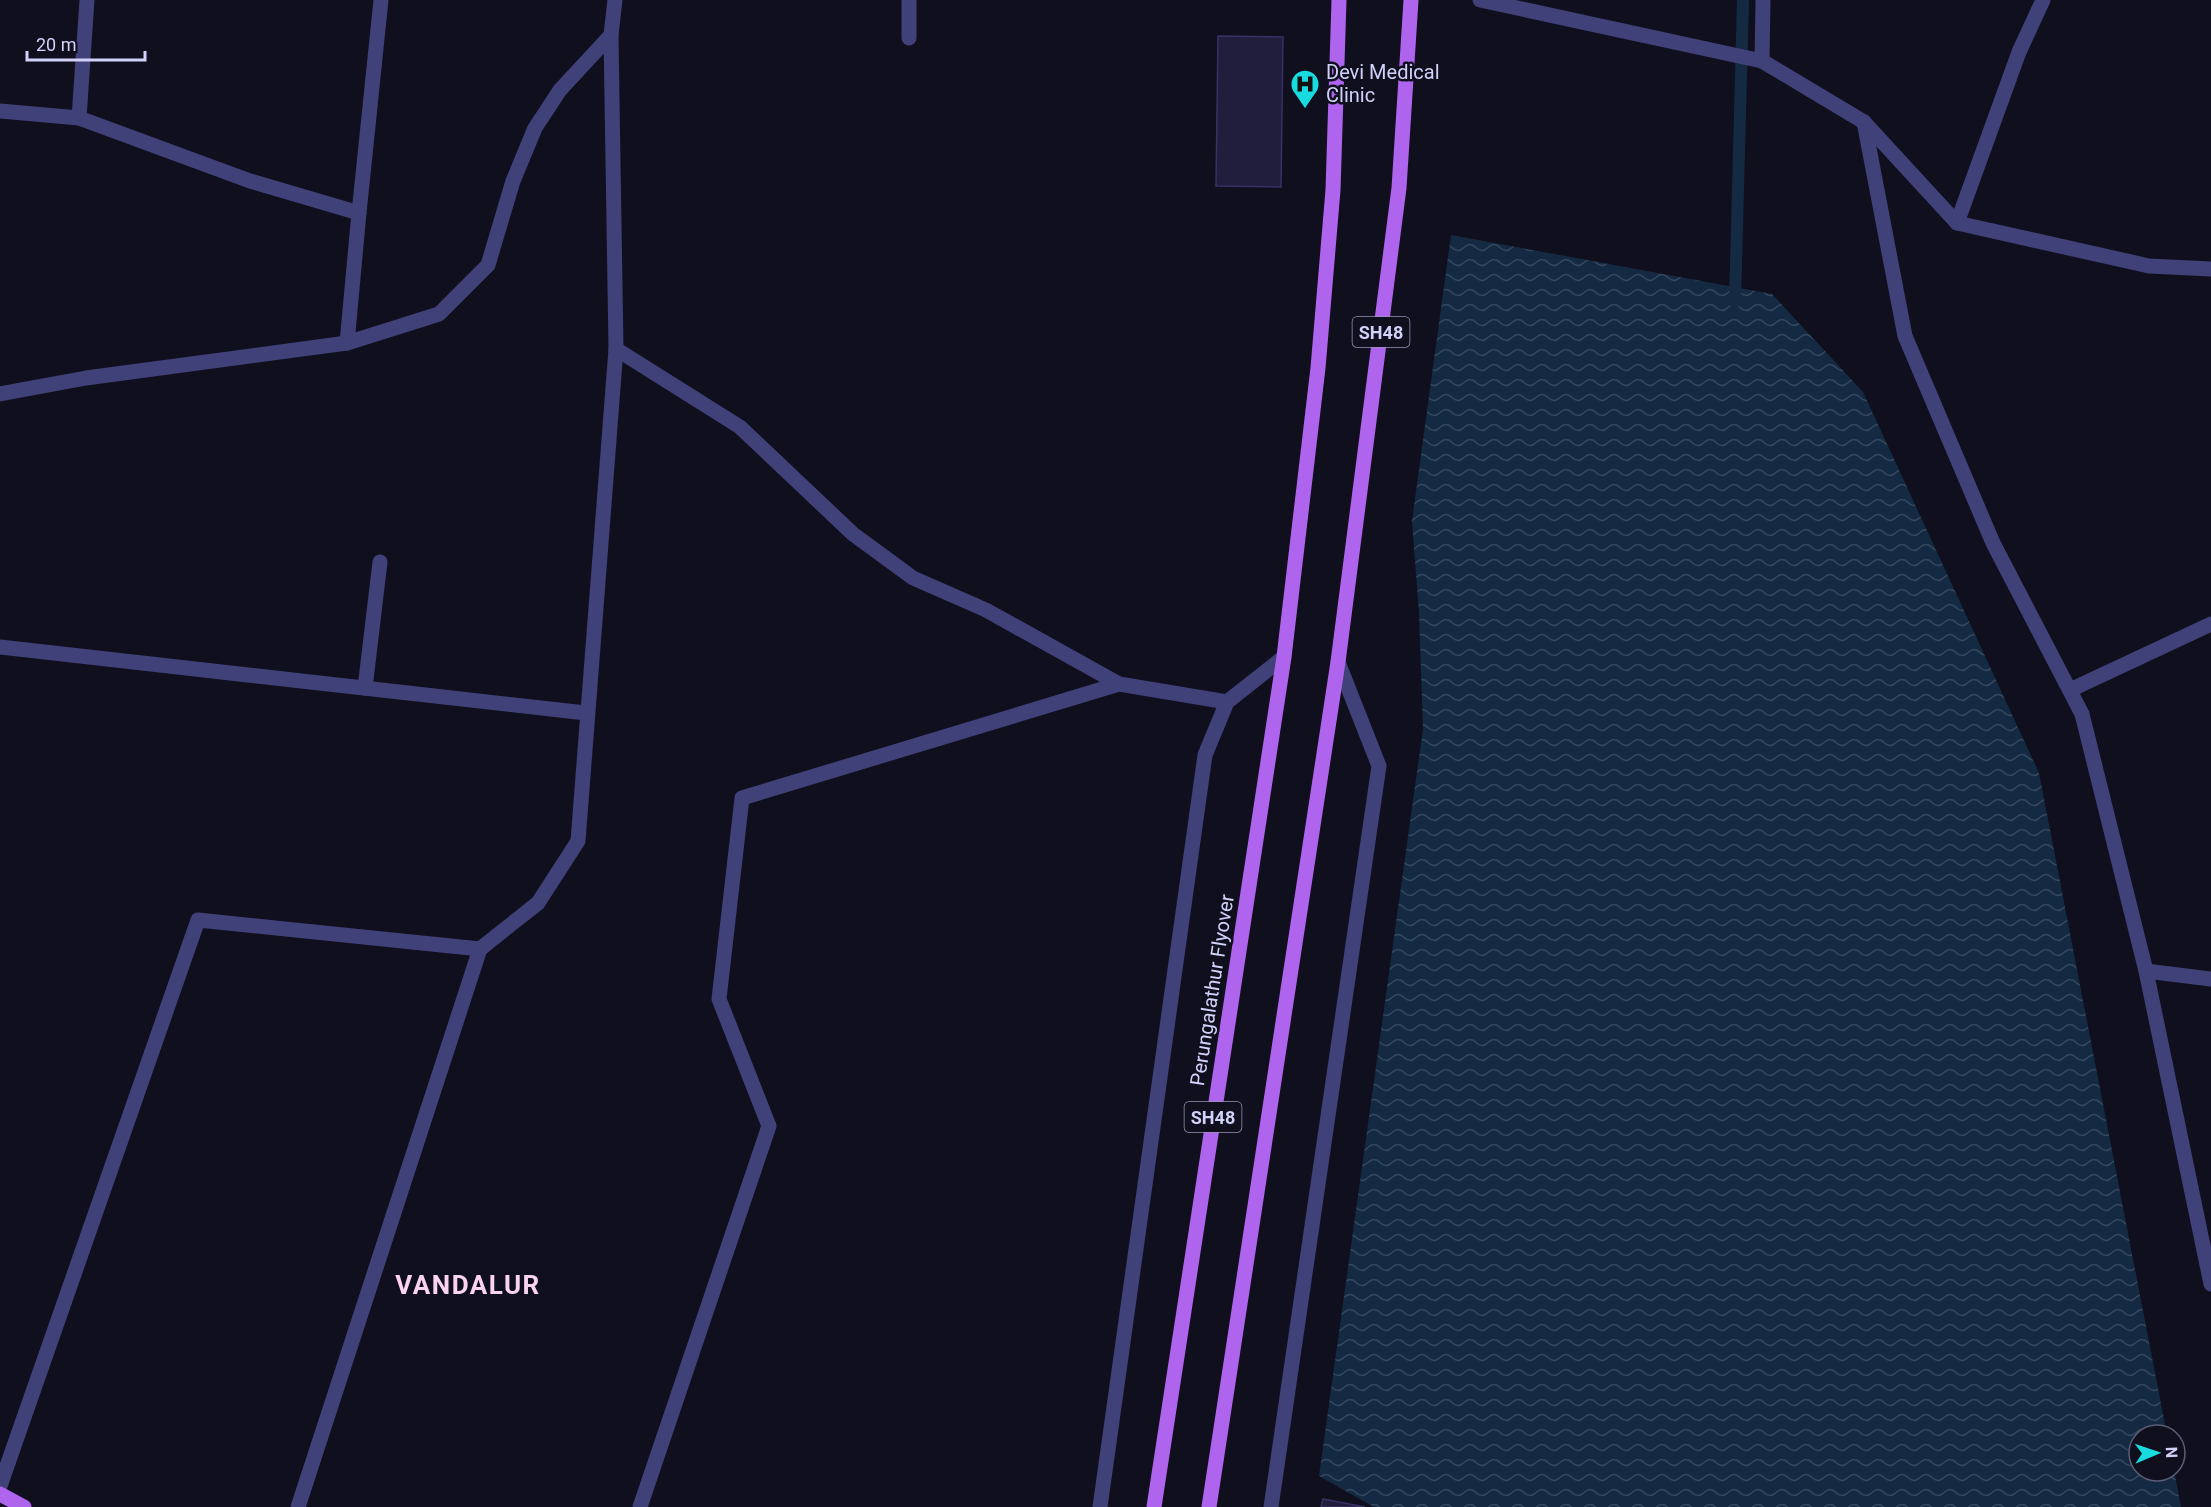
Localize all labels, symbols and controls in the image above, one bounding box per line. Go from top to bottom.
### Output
scale bar [27,24,146,62]
text: 20 m [36,34,76,55]
place label: Devi Medical Clinic [1326,60,1440,107]
hospital icon: Devi Medical Clinic [1289,68,1321,110]
road number: SH48 [1352,317,1410,347]
street label: Perungalathur Flyover [1185,892,1239,1087]
road number: SH48 [1184,1102,1242,1132]
district label: VANDALUR [395,1270,541,1300]
north arrow [2127,1423,2187,1483]
text: N [2162,1447,2181,1458]

